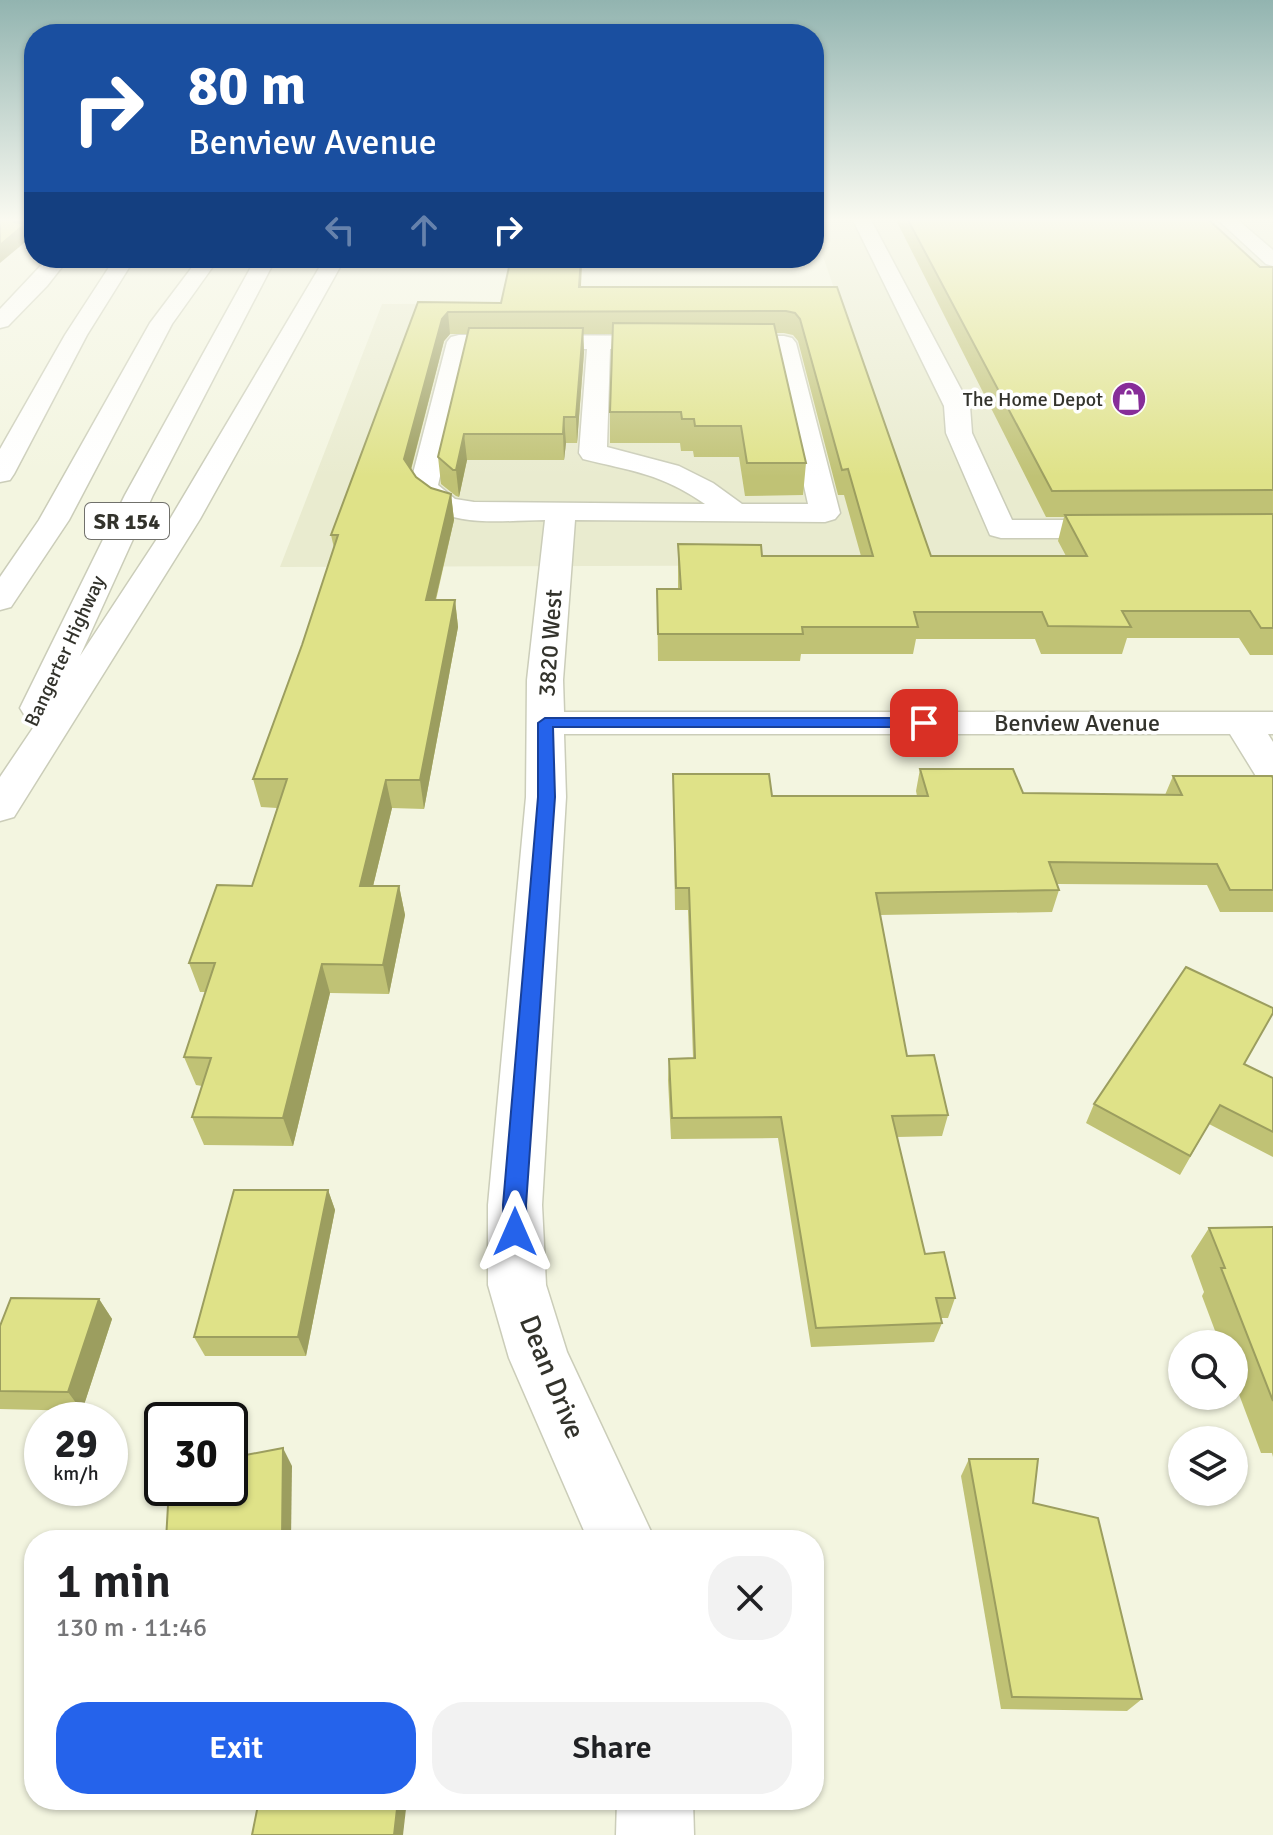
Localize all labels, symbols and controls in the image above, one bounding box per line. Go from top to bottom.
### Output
text: 80 m [188,51,306,120]
icon: right [56,56,160,160]
text: Benview Avenue [188,120,437,165]
icon: left [318,208,362,252]
icon: ahead [402,208,446,252]
icon: right [486,208,530,252]
shop icon: The Home Depot [1110,380,1148,418]
place label: The Home Depot [963,387,1103,412]
road number: SR 154 [85,503,169,539]
street label: Bangerter Highway [19,571,111,730]
street label: 3820 West [531,588,569,698]
pin [890,689,958,757]
icon: arrive [902,701,946,745]
street label: Benview Avenue [994,708,1160,738]
position arrow [473,1190,557,1274]
street label: Dean Drive [512,1310,592,1444]
map controls [1168,1330,1248,1506]
button: search [1168,1330,1248,1410]
speed limit sign: 30 [144,1402,248,1506]
text: 29 [54,1419,98,1469]
button: layers [1168,1426,1248,1506]
text: km/h [53,1461,99,1486]
text: 1 min [56,1552,171,1611]
button: close [708,1556,792,1640]
text: 130 m · 11:46 [56,1612,207,1644]
button: Exit [56,1702,416,1794]
button: Share [432,1702,792,1794]

